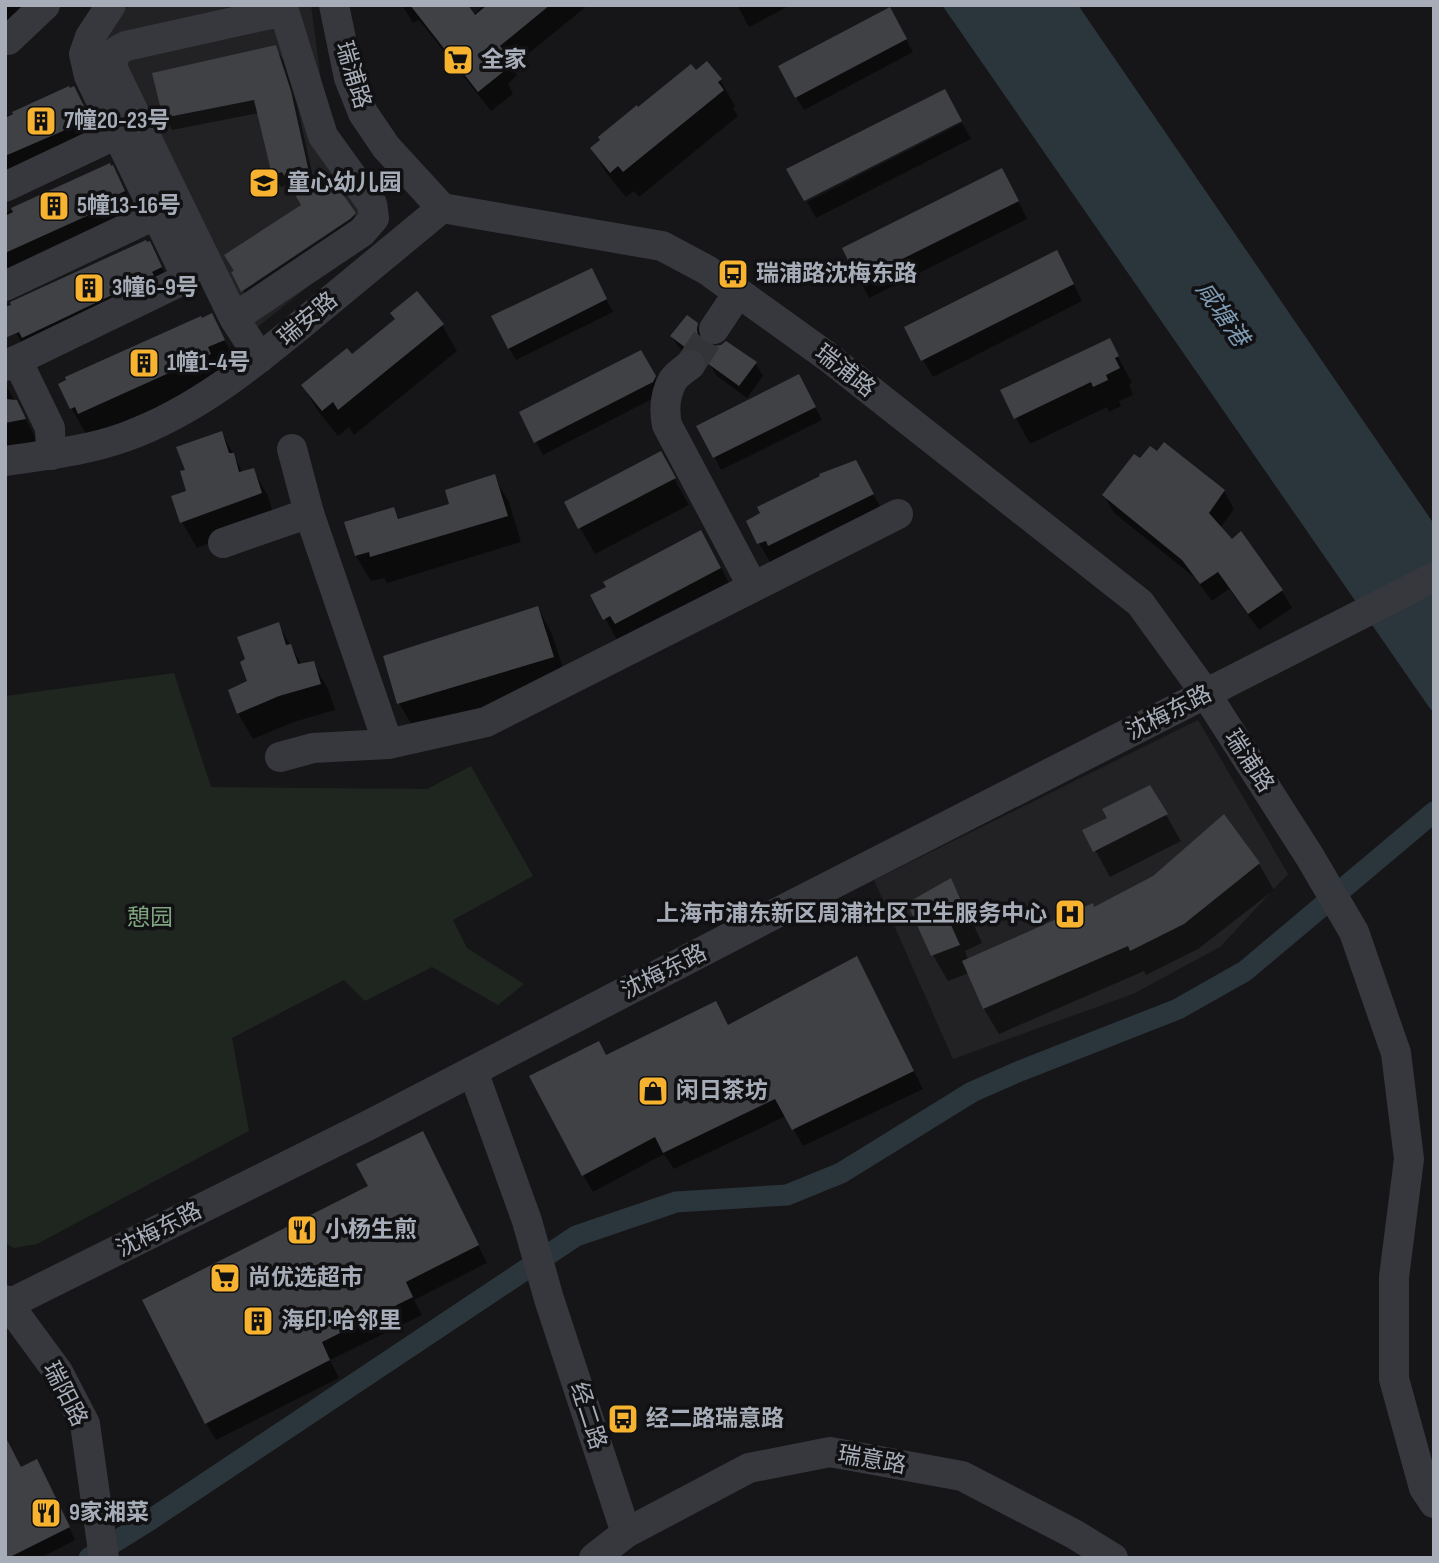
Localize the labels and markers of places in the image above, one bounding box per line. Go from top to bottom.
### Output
supermarket icon: 全家 [441,43,475,77]
place label: 全家 [481,46,527,74]
building icon: 7幢20-23号 [24,104,58,138]
place label: 7幢20-23号 [64,107,170,135]
school or university icon: 童心幼儿园 [247,166,281,200]
place label: 童心幼儿园 [287,169,402,197]
building icon: 5幢13-16号 [37,189,71,223]
place label: 5幢13-16号 [77,192,181,220]
bus stop icon: 瑞浦路沈梅东路 [716,257,750,291]
place label: 瑞浦路沈梅东路 [756,260,917,288]
building icon: 3幢6-9号 [72,271,106,305]
place label: 3幢6-9号 [112,274,199,302]
building icon: 1幢1-4号 [127,346,161,380]
place label: 1幢1-4号 [167,349,251,377]
hospital icon: 上海市浦东新区周浦社区卫生服务中心 [1053,897,1087,931]
place label: 上海市浦东新区周浦社区卫生服务中心 [656,900,1047,928]
shop icon: 闲日茶坊 [636,1074,670,1108]
place label: 闲日茶坊 [676,1077,768,1105]
restaurant icon: 小杨生煎 [285,1213,319,1247]
place label: 小杨生煎 [325,1216,417,1244]
supermarket icon: 尚优选超市 [208,1261,242,1295]
place label: 尚优选超市 [248,1264,363,1292]
building icon: 海印·哈邻里 [241,1304,275,1338]
place label: 海印·哈邻里 [281,1307,402,1335]
bus stop icon: 经二路瑞意路 [606,1402,640,1436]
place label: 经二路瑞意路 [646,1405,784,1433]
restaurant icon: 9家湘菜 [29,1496,63,1530]
place label: 9家湘菜 [69,1499,149,1527]

